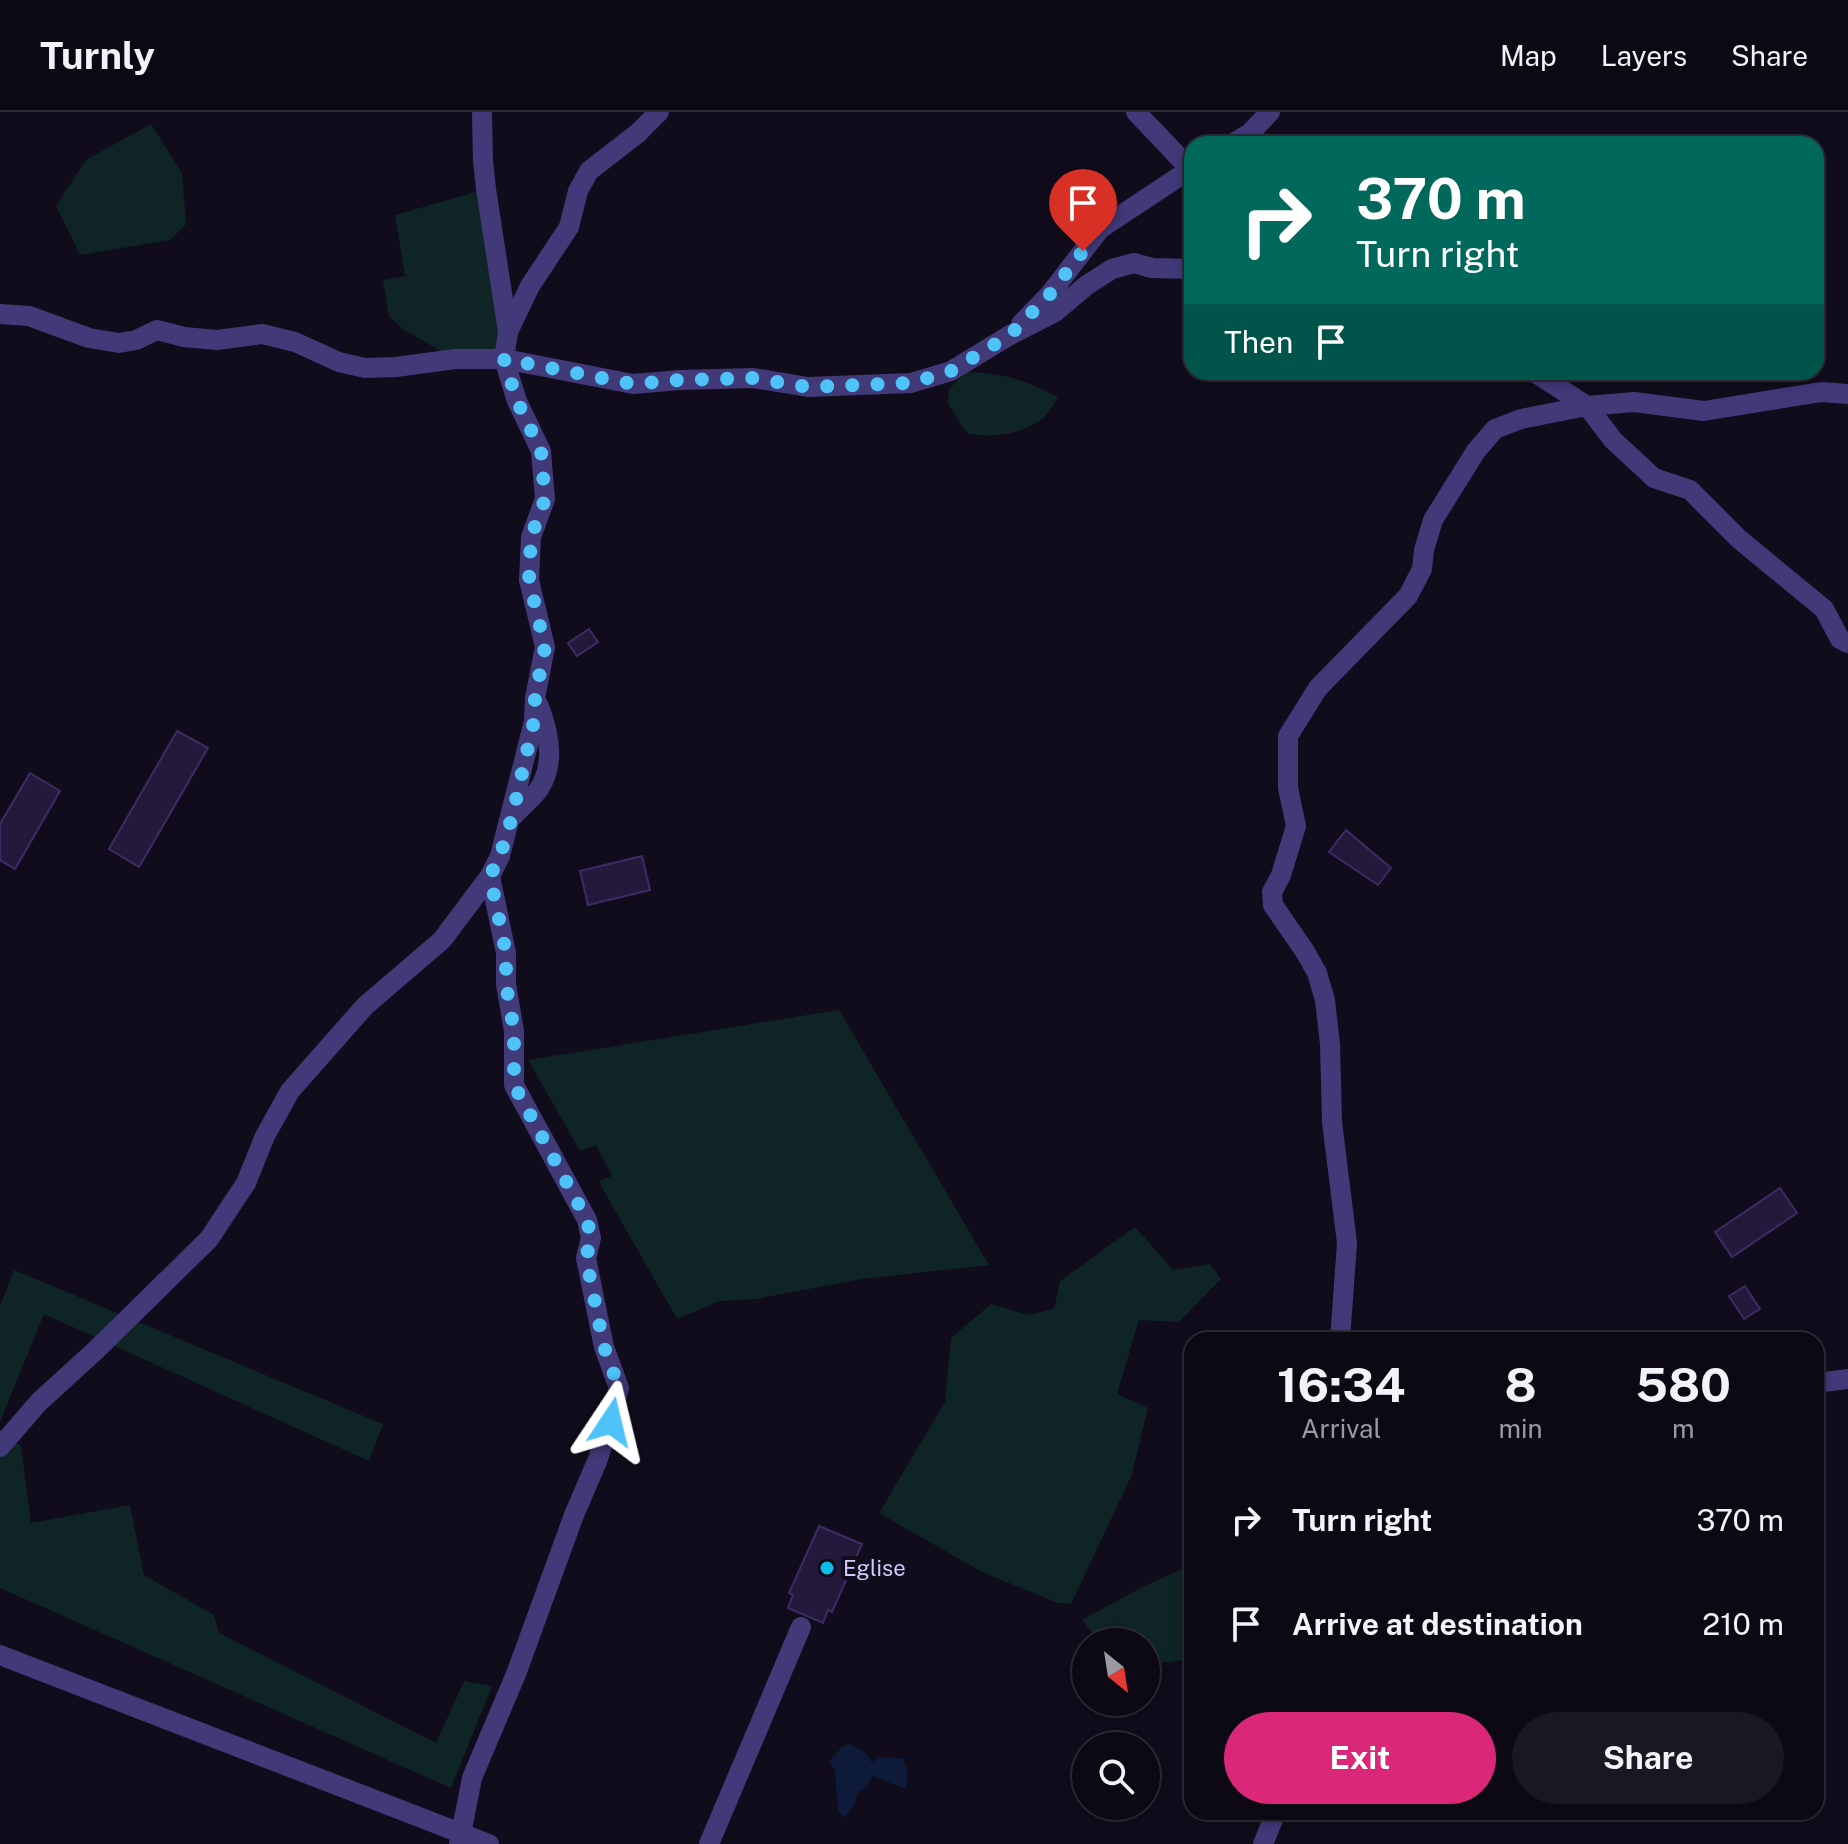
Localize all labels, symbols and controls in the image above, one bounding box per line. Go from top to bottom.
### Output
text: Turnly [40,33,155,78]
text: Map [1500,39,1557,72]
text: Layers [1601,39,1687,72]
text: Share [1731,39,1808,72]
text: 370 m [1356,166,1526,232]
icon: right [1224,168,1328,272]
pin [1049,169,1117,251]
icon: arrive [1061,181,1105,225]
text: Turn right [1356,233,1519,275]
icon: arrive [1309,320,1353,364]
text: Then [1224,324,1293,360]
text: 16:34 [1277,1356,1405,1413]
text: 8 [1504,1356,1537,1413]
text: 580 [1636,1356,1731,1413]
position arrow [569,1380,653,1464]
text: Arrival [1301,1413,1381,1444]
text: min [1498,1413,1543,1444]
text: m [1672,1413,1695,1444]
icon: right [1224,1498,1268,1542]
text: Turn right [1292,1502,1432,1538]
text: 370 m [1697,1502,1784,1538]
place label: Eglise [843,1555,906,1581]
marker: Eglise [818,1559,836,1577]
icon: arrive [1224,1602,1268,1646]
text: Arrive at destination [1292,1606,1583,1642]
text: 210 m [1702,1606,1784,1642]
north arrow [1072,1628,1160,1716]
map controls [1072,1628,1160,1820]
button: Exit [1224,1712,1496,1804]
button: Share [1512,1712,1784,1804]
button: search [1072,1732,1160,1820]

